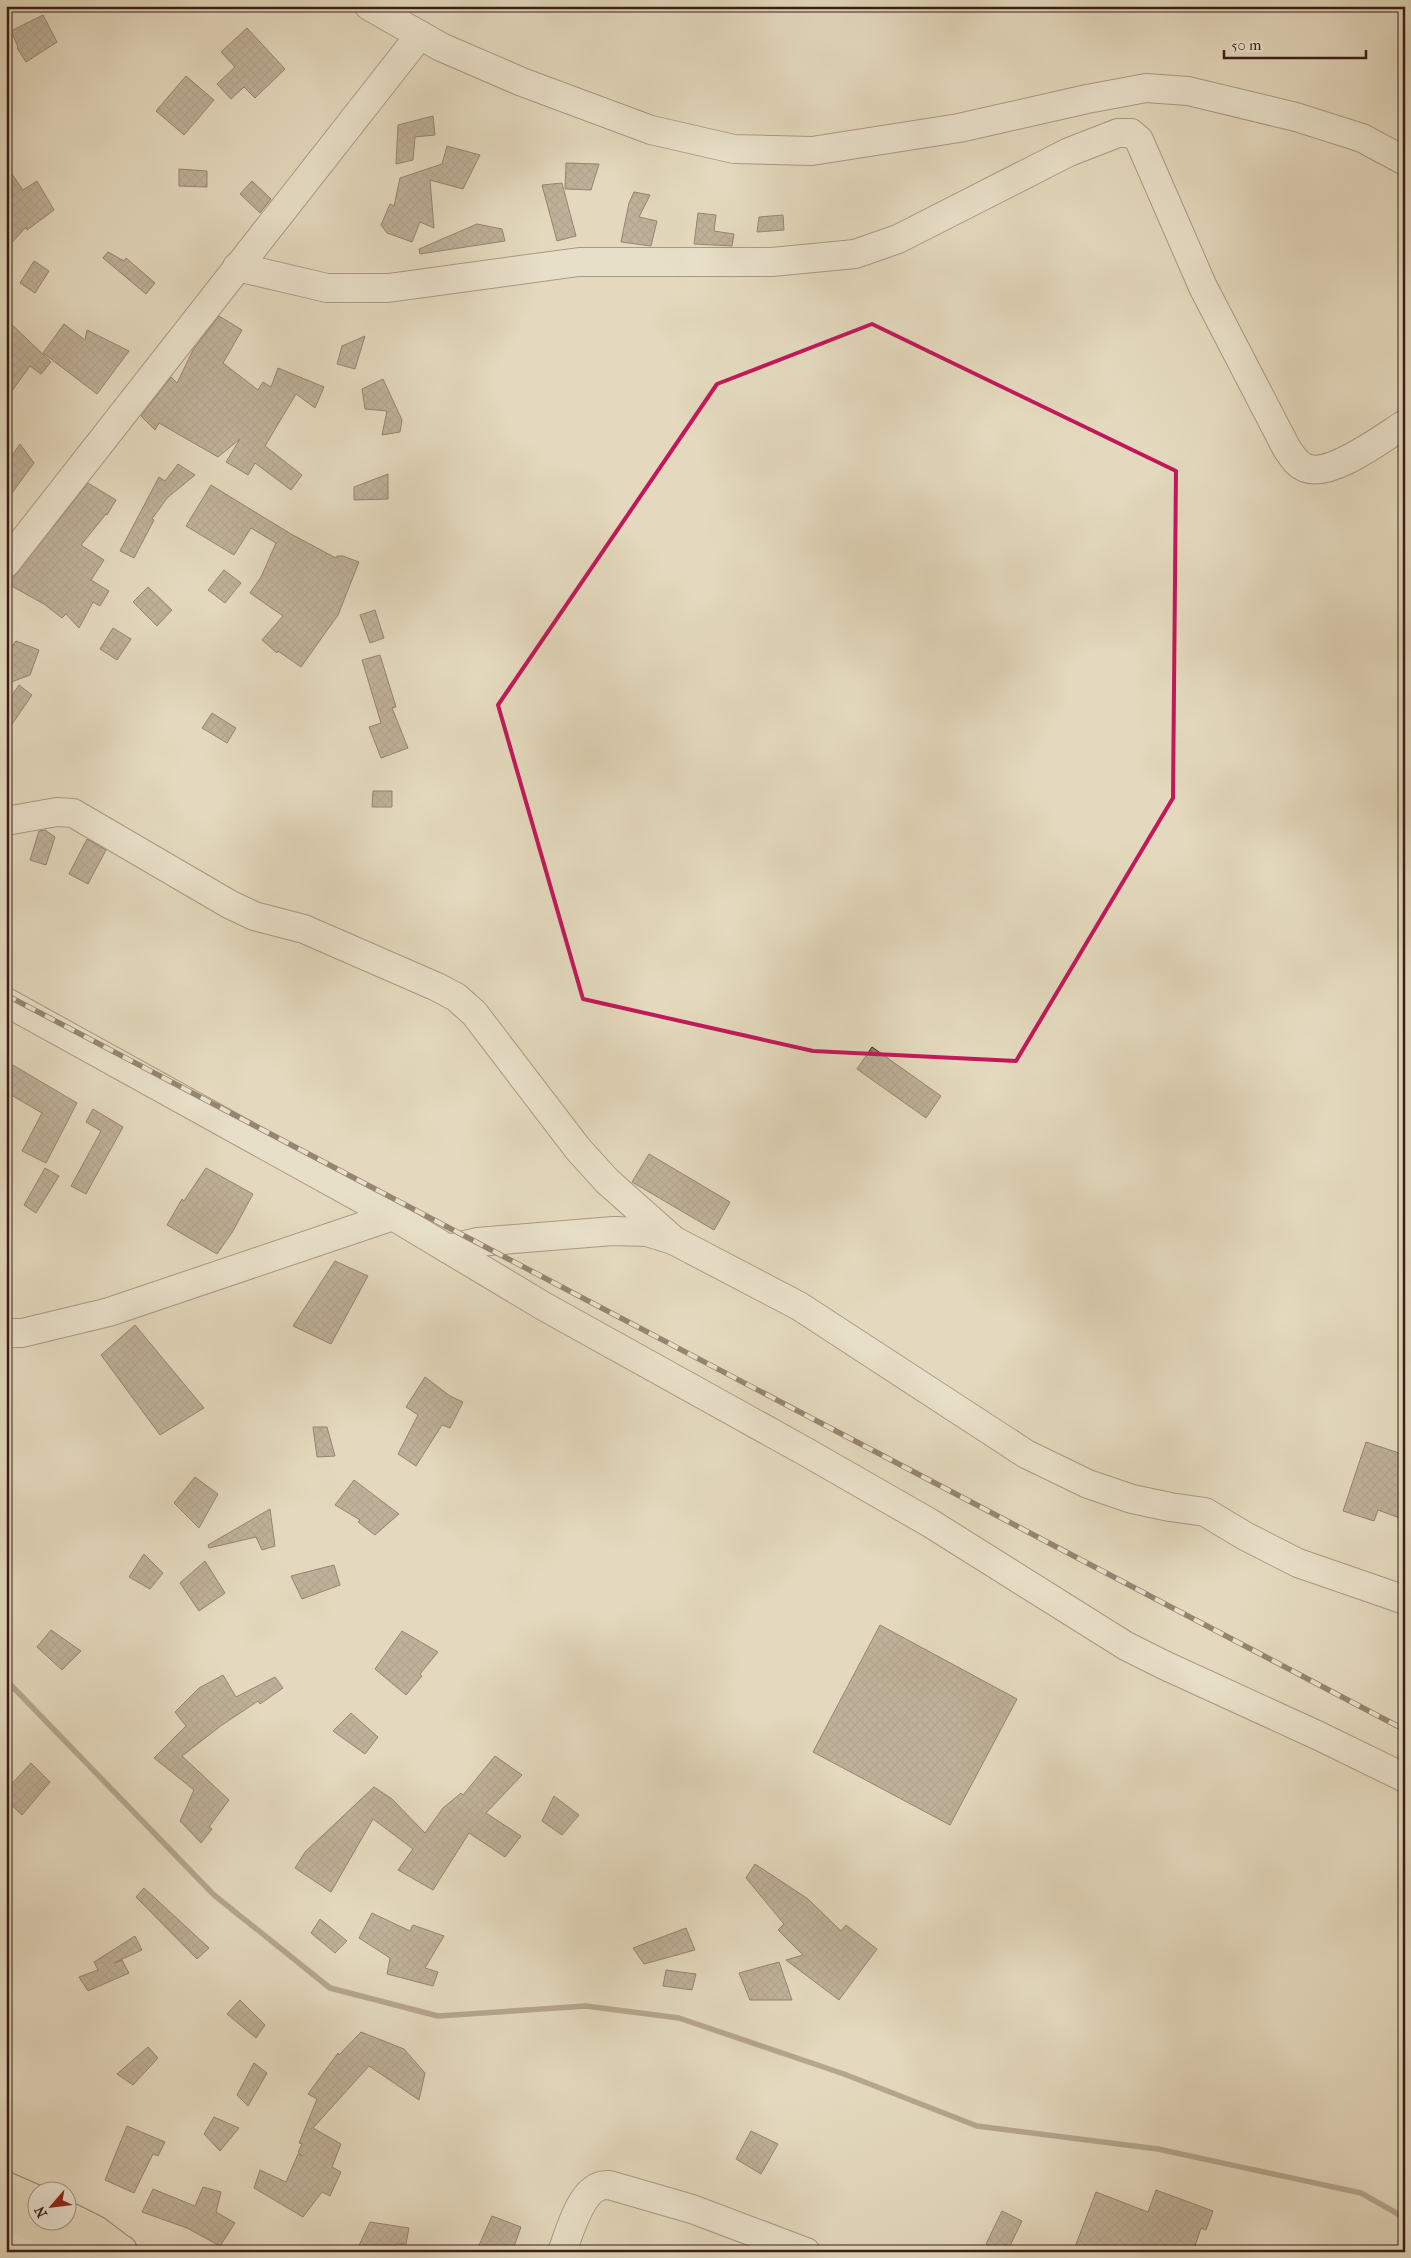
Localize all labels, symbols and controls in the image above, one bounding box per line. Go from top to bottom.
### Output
scale bar [1224,28,1366,60]
text: 50 m [1231,36,1262,54]
north arrow [28,2180,78,2230]
text: N [31,2203,51,2221]

